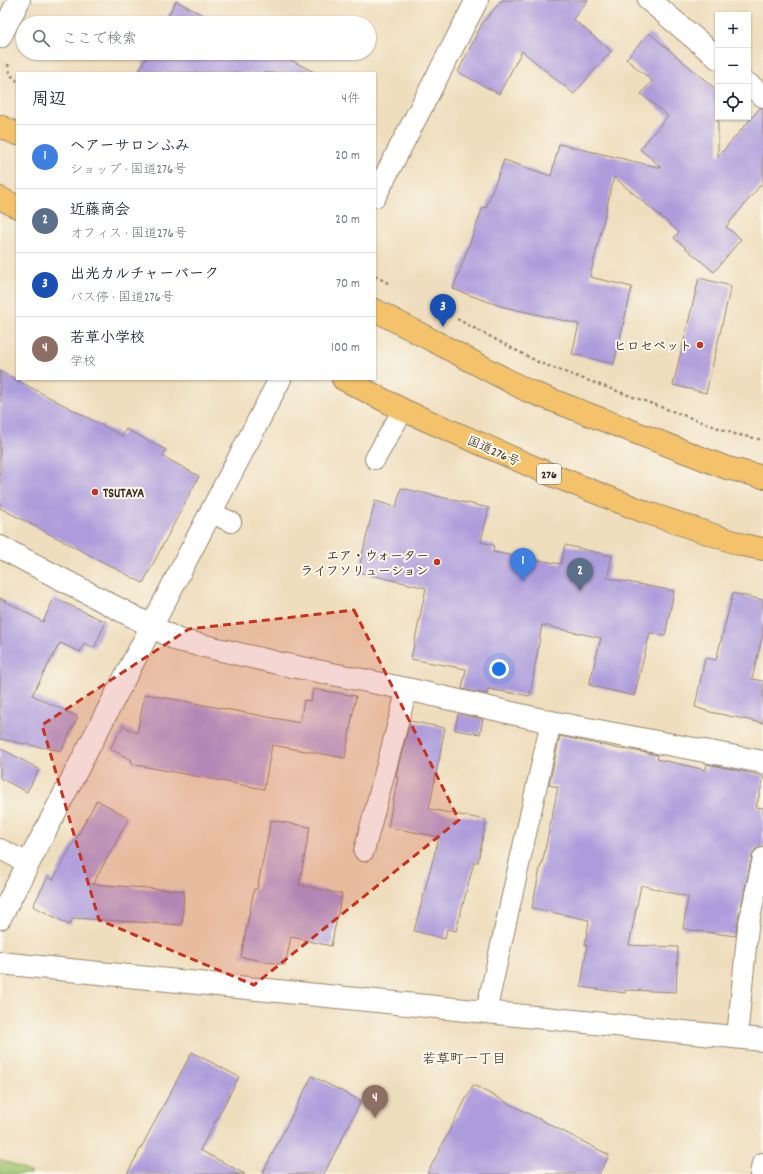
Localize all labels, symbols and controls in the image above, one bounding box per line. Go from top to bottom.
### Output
map controls [715,12,751,120]
button: + [715,12,751,48]
search box [16,16,376,60]
icon: search [30,27,52,49]
text: ここで検索 [62,29,137,51]
button: − [715,48,751,84]
button: locate [715,84,751,120]
text: 周辺 [32,89,66,113]
text: 4件 [342,90,360,109]
text: ヘアーサロンふみ [70,136,190,158]
text: 1 [44,147,46,166]
text: 20 m [335,147,360,166]
text: ショップ · 国道276号 [70,161,186,180]
text: 近藤商会 [70,200,130,222]
text: 2 [42,211,48,230]
text: 20 m [335,211,360,230]
text: オフィス · 国道276号 [70,225,187,244]
text: 出光カルチャーパーク [70,264,219,286]
text: 3 [42,275,48,294]
text: 70 m [336,275,360,294]
text: バス停 · 国道276号 [70,289,174,308]
pin: 3 [430,294,456,327]
text: 若草小学校 [70,328,145,350]
place label: ヒロセペット [614,338,692,357]
text: 4 [42,339,48,358]
text: 100 m [331,339,360,358]
marker: ヒロセペット [695,340,705,350]
text: 学校 [70,353,96,372]
street label: 国道276号 [464,432,522,472]
road number: 276 [537,464,561,484]
place label: TSUTAYA [103,485,144,504]
marker: TSUTAYA [90,487,100,497]
place label: エア・ウォーター ライフソリューション [300,548,429,582]
pin: 1 [510,548,536,581]
marker: エア・ウォーター ライフソリューション [432,557,442,567]
pin: 2 [567,558,593,591]
your location [489,659,509,679]
district label: 若草町一丁目 [422,1050,506,1070]
pin: 4 [362,1085,388,1118]

